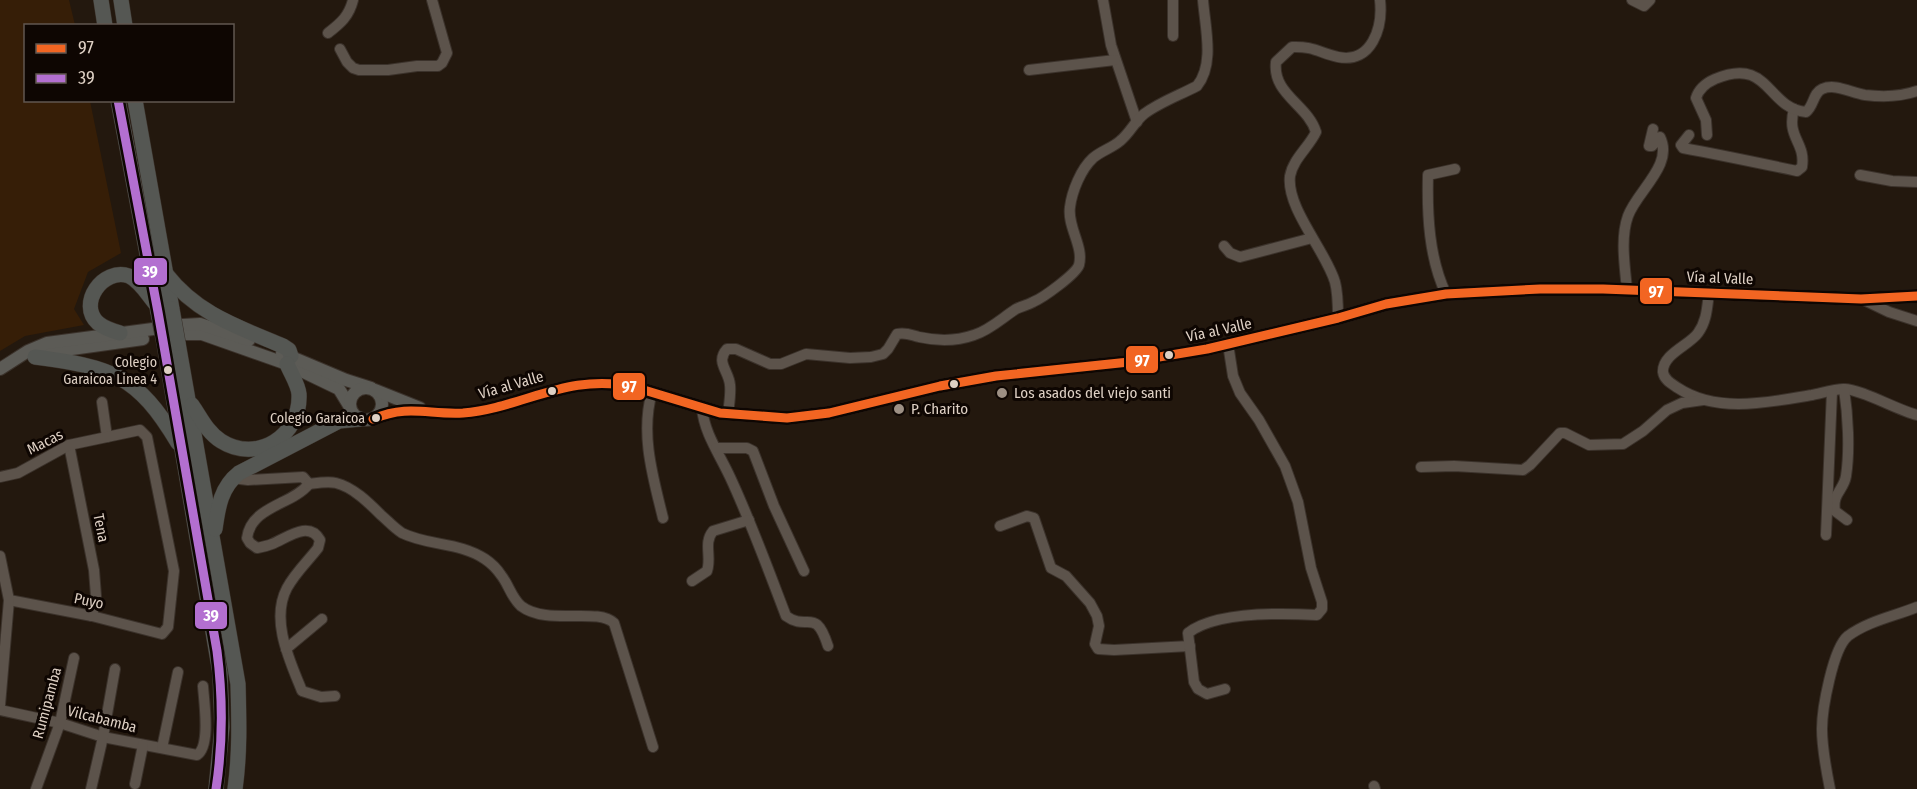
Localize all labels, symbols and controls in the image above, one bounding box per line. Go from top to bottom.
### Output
legend [24,24,234,102]
text: 97 [78,37,94,59]
text: 39 [78,67,95,89]
line badge: 39 [133,257,168,286]
text: 39 [141,262,158,281]
street label: Vía al Valle [1686,268,1754,288]
line badge: 97 [1639,277,1673,305]
text: 97 [1649,282,1664,301]
street label: Vía al Valle [1185,314,1253,346]
line badge: 97 [1125,345,1159,374]
unlabelled marker [1163,349,1175,361]
text: 97 [1135,351,1150,370]
place label: Colegio Garaicoa Linea 4 [63,354,157,388]
marker: Colegio Garaicoa Linea 4 [162,364,174,376]
street label: Vía al Valle [476,367,546,403]
line badge: 97 [612,372,646,401]
text: 97 [622,377,637,396]
unlabelled marker [948,378,960,390]
place label: Los asados del viejo santi [1014,384,1171,402]
unlabelled marker [546,385,558,397]
marker: Los asados del viejo santi [995,386,1009,400]
place label: P. Charito [911,400,968,418]
marker: P. Charito [892,402,906,416]
place label: Colegio Garaicoa [270,410,365,427]
marker: Colegio Garaicoa [370,412,382,424]
street label: Macas [24,425,66,459]
street label: Tena [89,512,113,544]
street label: Puyo [73,589,106,613]
line badge: 39 [194,601,228,630]
text: 39 [202,606,219,625]
street label: Rumipamba [29,665,65,741]
street label: Vilcabamba [65,702,139,736]

